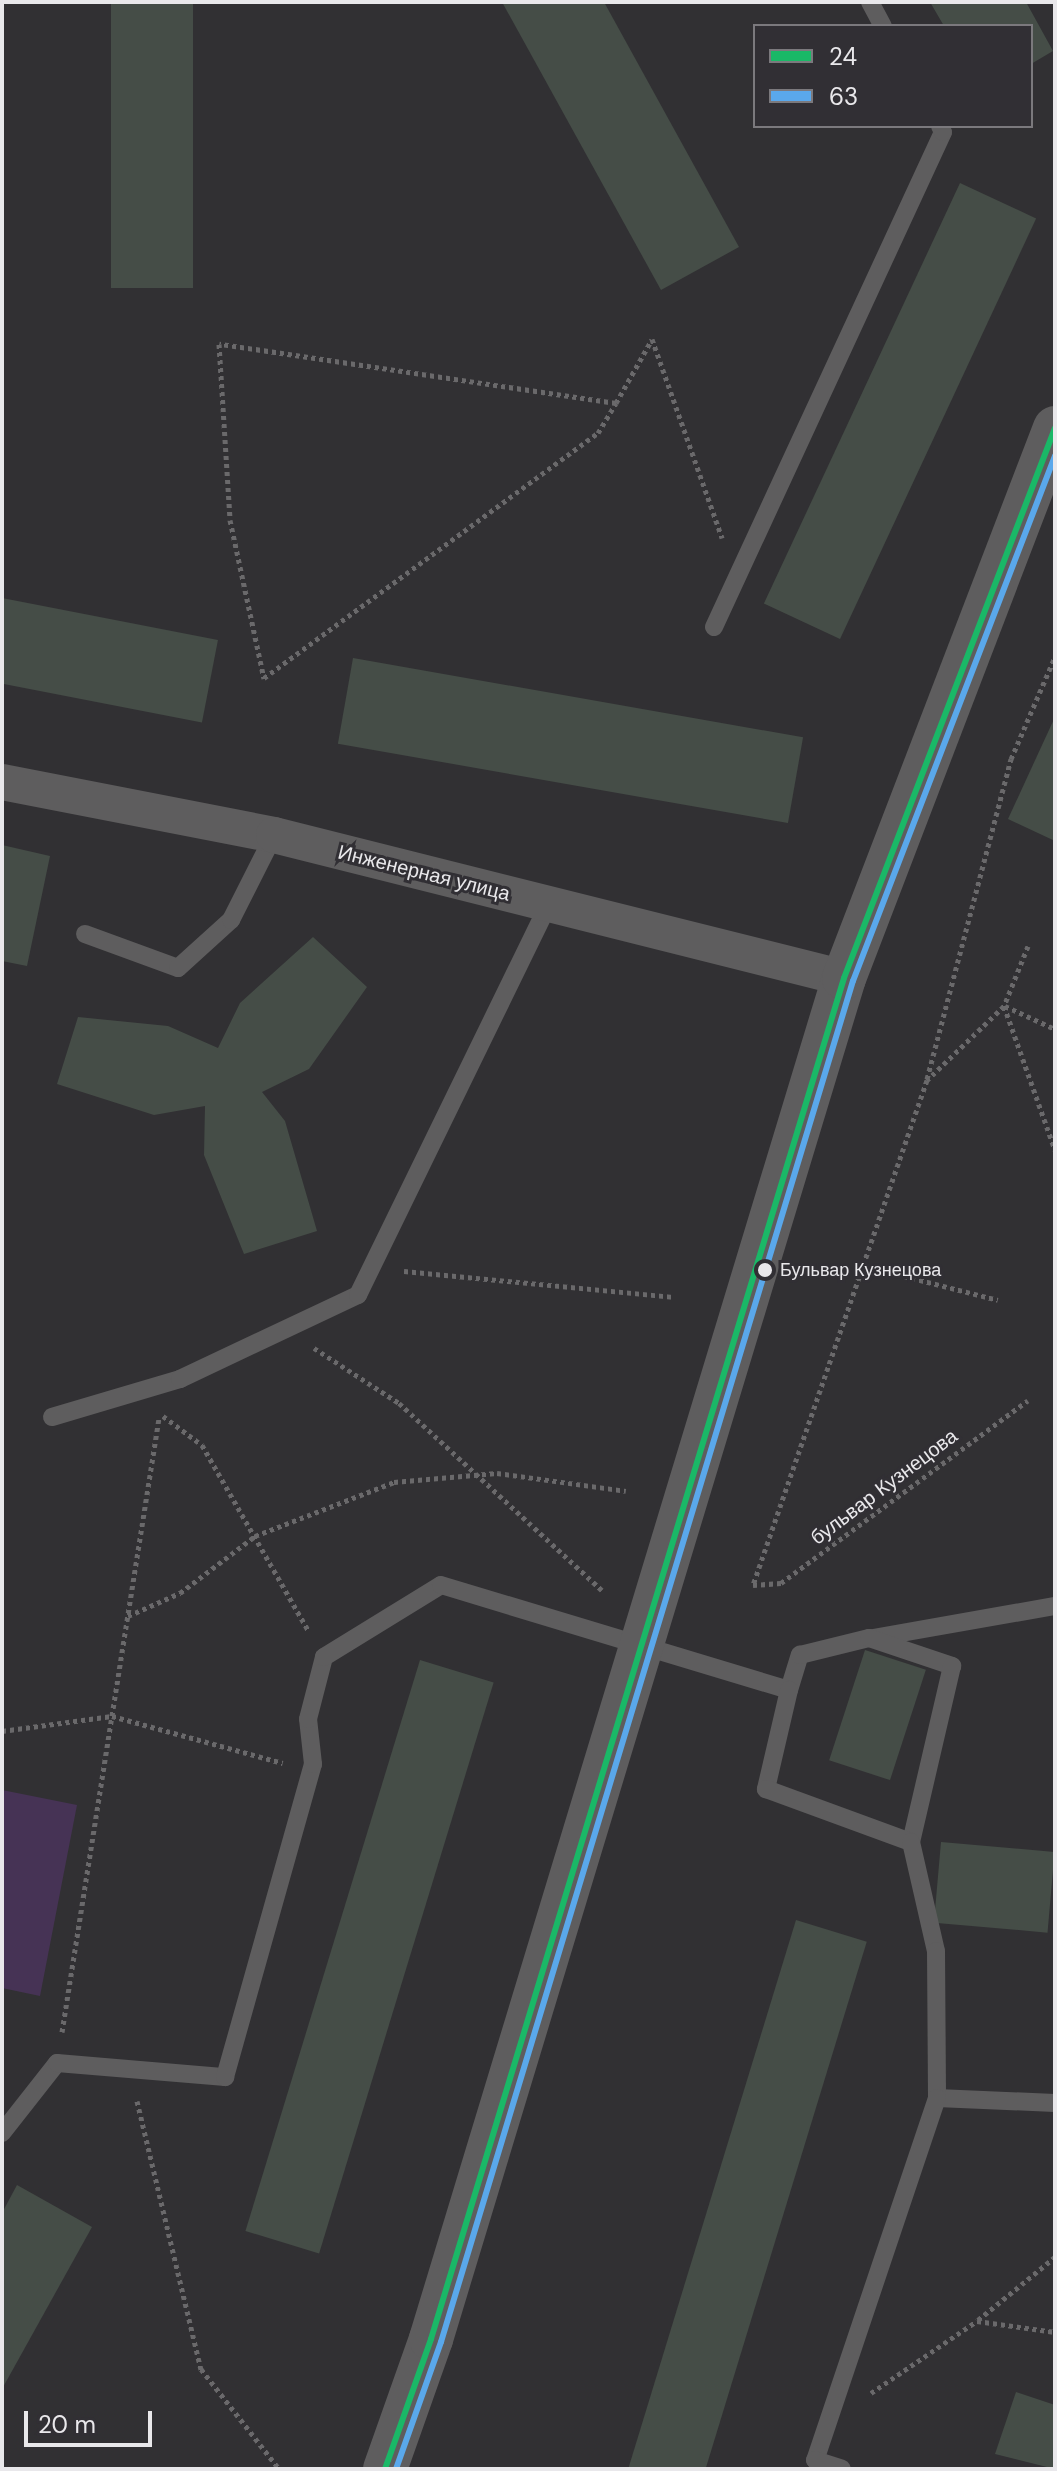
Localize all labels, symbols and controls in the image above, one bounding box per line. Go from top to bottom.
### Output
legend [753,24,1033,128]
text: 24 [829,41,857,72]
text: 63 [829,81,858,112]
street label: Инженерная улица [335,840,513,906]
place label: Бульвар Кузнецова [780,1259,941,1281]
marker: Бульвар Кузнецова [757,1262,773,1278]
street label: бульвар Кузнецова [806,1424,962,1550]
scale bar [28,2395,156,2445]
text: 20 m [38,2409,96,2440]

